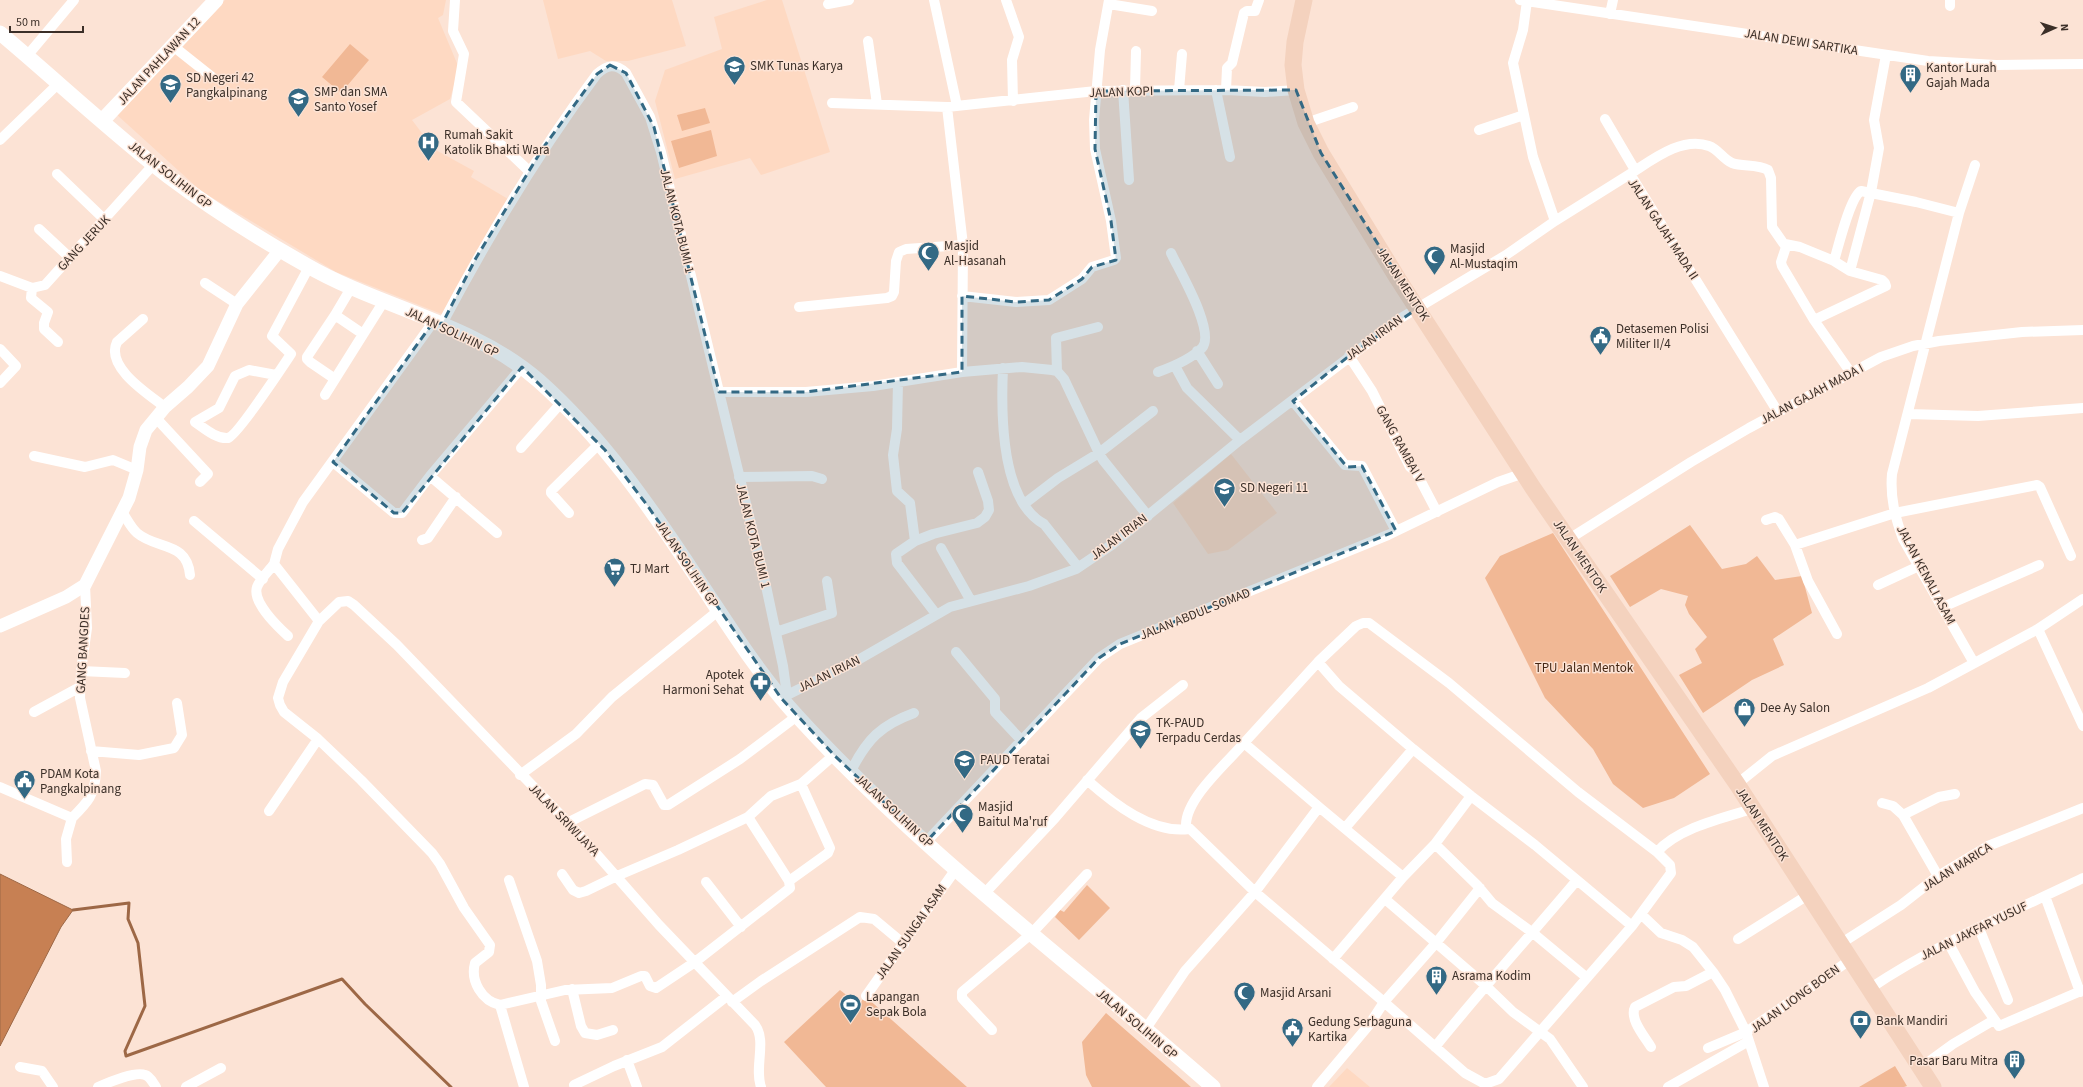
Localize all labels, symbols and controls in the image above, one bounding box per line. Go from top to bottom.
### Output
scale bar [10,8,83,34]
north arrow [2035,8,2075,48]
street label: JALAN PAHLAWAN 12 [113,13,205,109]
text: 50 m [16,14,40,31]
text: N [2057,23,2072,32]
street label: JALAN DEWI SARTIKA [1743,24,1860,60]
school or university icon: SMK Tunas Karya [722,53,748,86]
place label: SMK Tunas Karya [750,57,843,75]
place label: Kantor Lurah Gajah Mada [1926,59,1997,92]
building icon: Kantor Lurah Gajah Mada [1898,62,1924,95]
place label: SD Negeri 42 Pangkalpinang [186,69,267,102]
school or university icon: SD Negeri 42 Pangkalpinang [158,72,184,105]
street label: JALAN KOPI [1089,82,1153,102]
place label: SMP dan SMA Santo Yosef [314,83,388,116]
school or university icon: SMP dan SMA Santo Yosef [285,86,311,119]
place label: Rumah Sakit Katolik Bhakti Wara [444,126,550,159]
hospital icon: Rumah Sakit Katolik Bhakti Wara [416,129,442,162]
street label: JALAN SOLIHIN GP [125,137,215,213]
street label: JALAN KOTA BUMI 1 [655,167,699,275]
street label: JALAN GAJAH MADA II [1623,175,1703,283]
street label: GANG JERUK [53,211,115,275]
place label: Masjid Al-Hasanah [944,237,1006,270]
mosque icon: Masjid Al-Hasanah [915,240,941,273]
place label: Masjid Al-Mustaqim [1450,240,1518,273]
street label: JALAN MENTOK [1372,243,1434,325]
mosque icon: Masjid Al-Mustaqim [1421,243,1447,276]
street label: JALAN SOLIHIN GP [402,302,502,362]
street label: JALAN IRIAN [1341,311,1407,365]
place label: Detasemen Polisi Militer II/4 [1616,320,1709,353]
public building icon: Detasemen Polisi Militer II/4 [1588,323,1614,356]
street label: JALAN GAJAH MADA I [1757,359,1867,429]
street label: GANG RAMBAI V [1371,402,1429,486]
school or university icon: SD Negeri 11 [1211,475,1237,508]
place label: SD Negeri 11 [1240,479,1308,497]
street label: JALAN KOTA BUMI 1 [731,482,775,590]
street label: JALAN IRIAN [1087,510,1151,564]
street label: JALAN MENTOK [1549,516,1612,597]
street label: JALAN SOLIHIN GP [651,517,723,611]
street label: JALAN KENALI ASAM [1892,522,1960,628]
supermarket icon: TJ Mart [602,556,628,589]
place label: TJ Mart [630,560,670,578]
street label: JALAN ABDUL SOMAD [1137,584,1253,644]
street label: GANG BANGDES [72,606,94,694]
street label: JALAN IRIAN [795,651,863,697]
park label: TPU Jalan Mentok [1535,659,1634,677]
place label: Apotek Harmoni Sehat [662,666,745,699]
pharmacy icon: Apotek Harmoni Sehat [747,669,773,702]
shop icon: Dee Ay Salon [1732,695,1758,728]
place label: Dee Ay Salon [1760,699,1830,717]
place label: TK-PAUD Terpadu Cerdas [1156,714,1242,747]
school or university icon: TK-PAUD Terpadu Cerdas [1127,717,1153,750]
school or university icon: PAUD Teratai [951,747,977,780]
place label: PAUD Teratai [980,751,1050,769]
place label: PDAM Kota Pangkalpinang [40,765,121,798]
public building icon: PDAM Kota Pangkalpinang [11,768,37,801]
street label: JALAN SOLIHIN GP [851,770,937,852]
street label: JALAN SRIWIJAYA [524,779,604,861]
street label: JALAN MENTOK [1731,783,1793,865]
place label: Masjid Baitul Ma'ruf [978,798,1049,831]
mosque icon: Masjid Baitul Ma'ruf [950,801,976,834]
street label: JALAN MARICA [1919,838,1996,896]
street label: JALAN SUNGAI ASAM [871,881,951,983]
street label: JALAN JAKFAR YUSUF [1917,897,2031,965]
street label: JALAN LIONG BOEN [1747,960,1843,1038]
building icon: Asrama Kodim [1424,963,1450,996]
place label: Asrama Kodim [1452,967,1531,985]
mosque icon: Masjid Arsani [1232,980,1258,1013]
place label: Masjid Arsani [1260,984,1332,1002]
street label: JALAN SOLIHIN GP [1092,985,1182,1063]
place label: Lapangan Sepak Bola [866,988,927,1021]
sports icon: Lapangan Sepak Bola [837,991,863,1024]
bank icon: Bank Mandiri [1848,1008,1874,1041]
place label: Bank Mandiri [1876,1012,1948,1030]
place label: Gedung Serbaguna Kartika [1308,1013,1412,1046]
public building icon: Gedung Serbaguna Kartika [1280,1016,1306,1049]
building icon: Pasar Baru Mitra [2001,1048,2027,1081]
place label: Pasar Baru Mitra [1909,1052,1998,1070]

